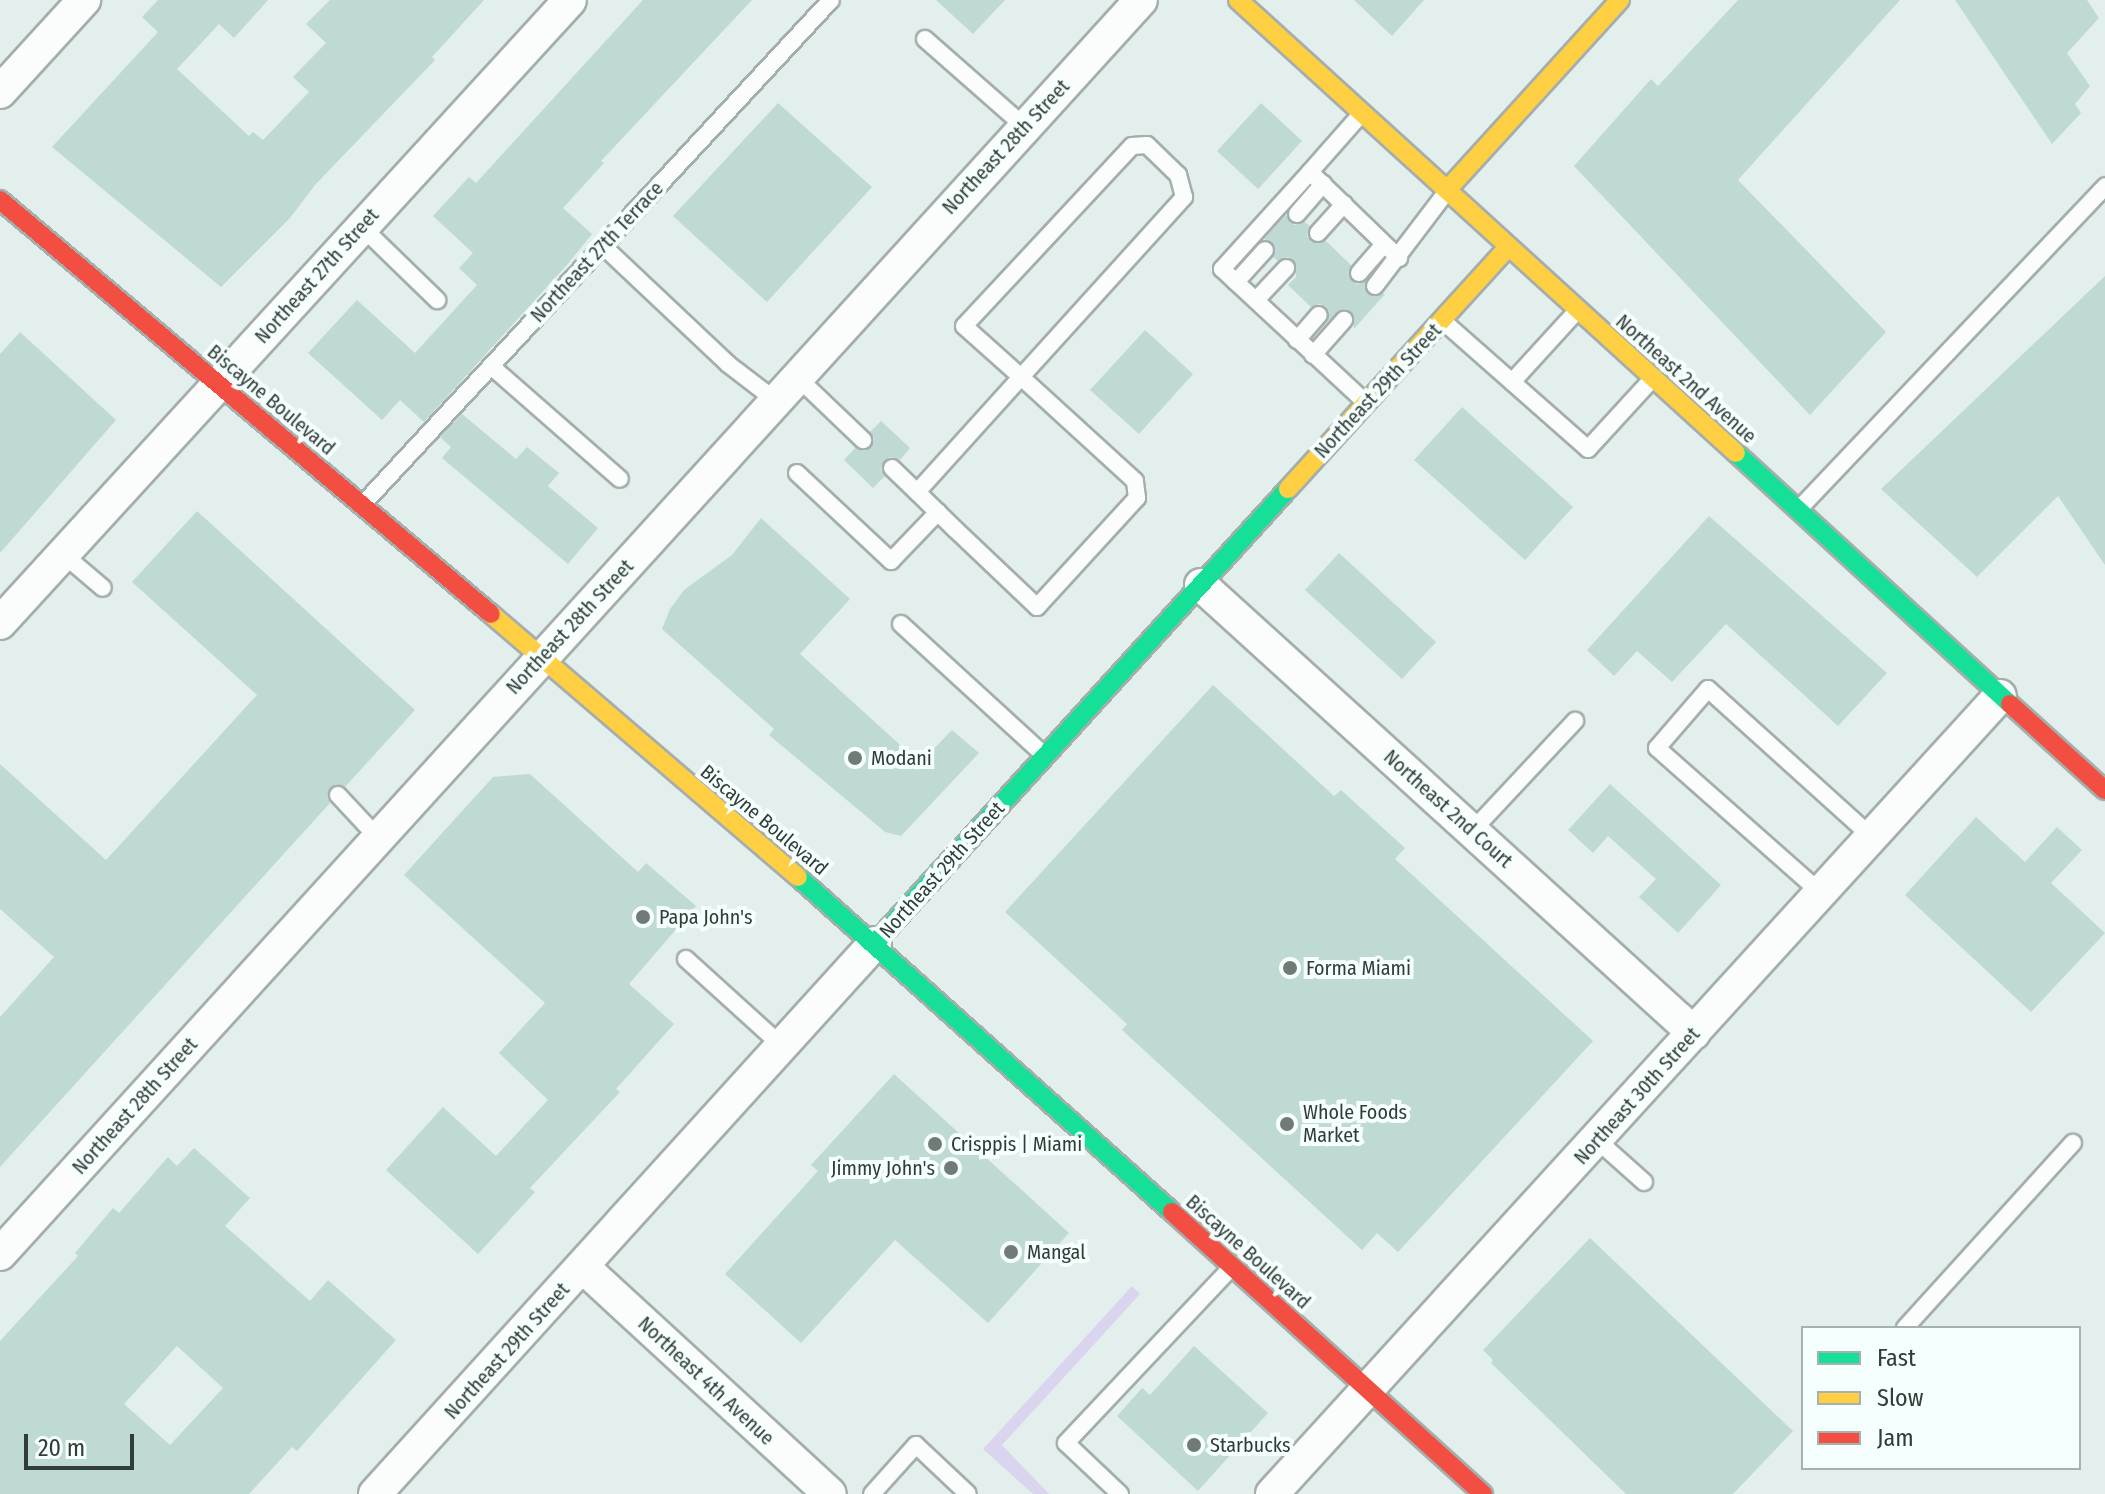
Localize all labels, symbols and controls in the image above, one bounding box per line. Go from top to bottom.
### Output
street label: Northeast 28th Street [937,75,1075,219]
street label: Northeast 27th Terrace [526,177,668,327]
street label: Northeast 27th Street [250,203,384,349]
street label: Northeast 2nd Avenue [1611,310,1761,448]
street label: Northeast 29th Street [1309,319,1447,463]
street label: Biscayne Boulevard [202,340,340,460]
street label: Northeast 28th Street [501,555,639,699]
street label: Northeast 2nd Court [1379,745,1517,873]
place label: Modani [871,746,932,770]
marker: Modani [846,749,864,767]
street label: Biscayne Boulevard [695,760,833,880]
street label: Northeast 29th Street [874,797,1010,943]
place label: Papa John's [659,905,752,929]
marker: Papa John's [634,908,652,926]
place label: Forma Miami [1306,956,1411,980]
marker: Forma Miami [1281,959,1299,977]
street label: Northeast 30th Street [1569,1022,1705,1170]
street label: Northeast 28th Street [67,1033,203,1179]
place label: Whole Foods Market [1303,1100,1407,1147]
marker: Whole Foods Market [1278,1115,1296,1133]
place label: Crisppis | Miami [951,1132,1082,1156]
marker: Crisppis | Miami [926,1135,944,1153]
place label: Jimmy John's [831,1156,935,1180]
marker: Jimmy John's [942,1159,960,1177]
street label: Biscayne Boulevard [1181,1190,1315,1314]
place label: Mangal [1027,1240,1085,1264]
marker: Mangal [1002,1243,1020,1261]
street label: Northeast 29th Street [439,1278,575,1424]
street label: Northeast 4th Avenue [633,1312,779,1450]
legend [1801,1326,2081,1470]
text: Fast [1877,1344,1916,1372]
text: Slow [1877,1384,1923,1412]
scale bar [28,1418,138,1468]
text: Jam [1877,1424,1914,1452]
place label: Starbucks [1210,1433,1291,1457]
text: 20 m [38,1434,85,1462]
marker: Starbucks [1185,1436,1203,1454]

